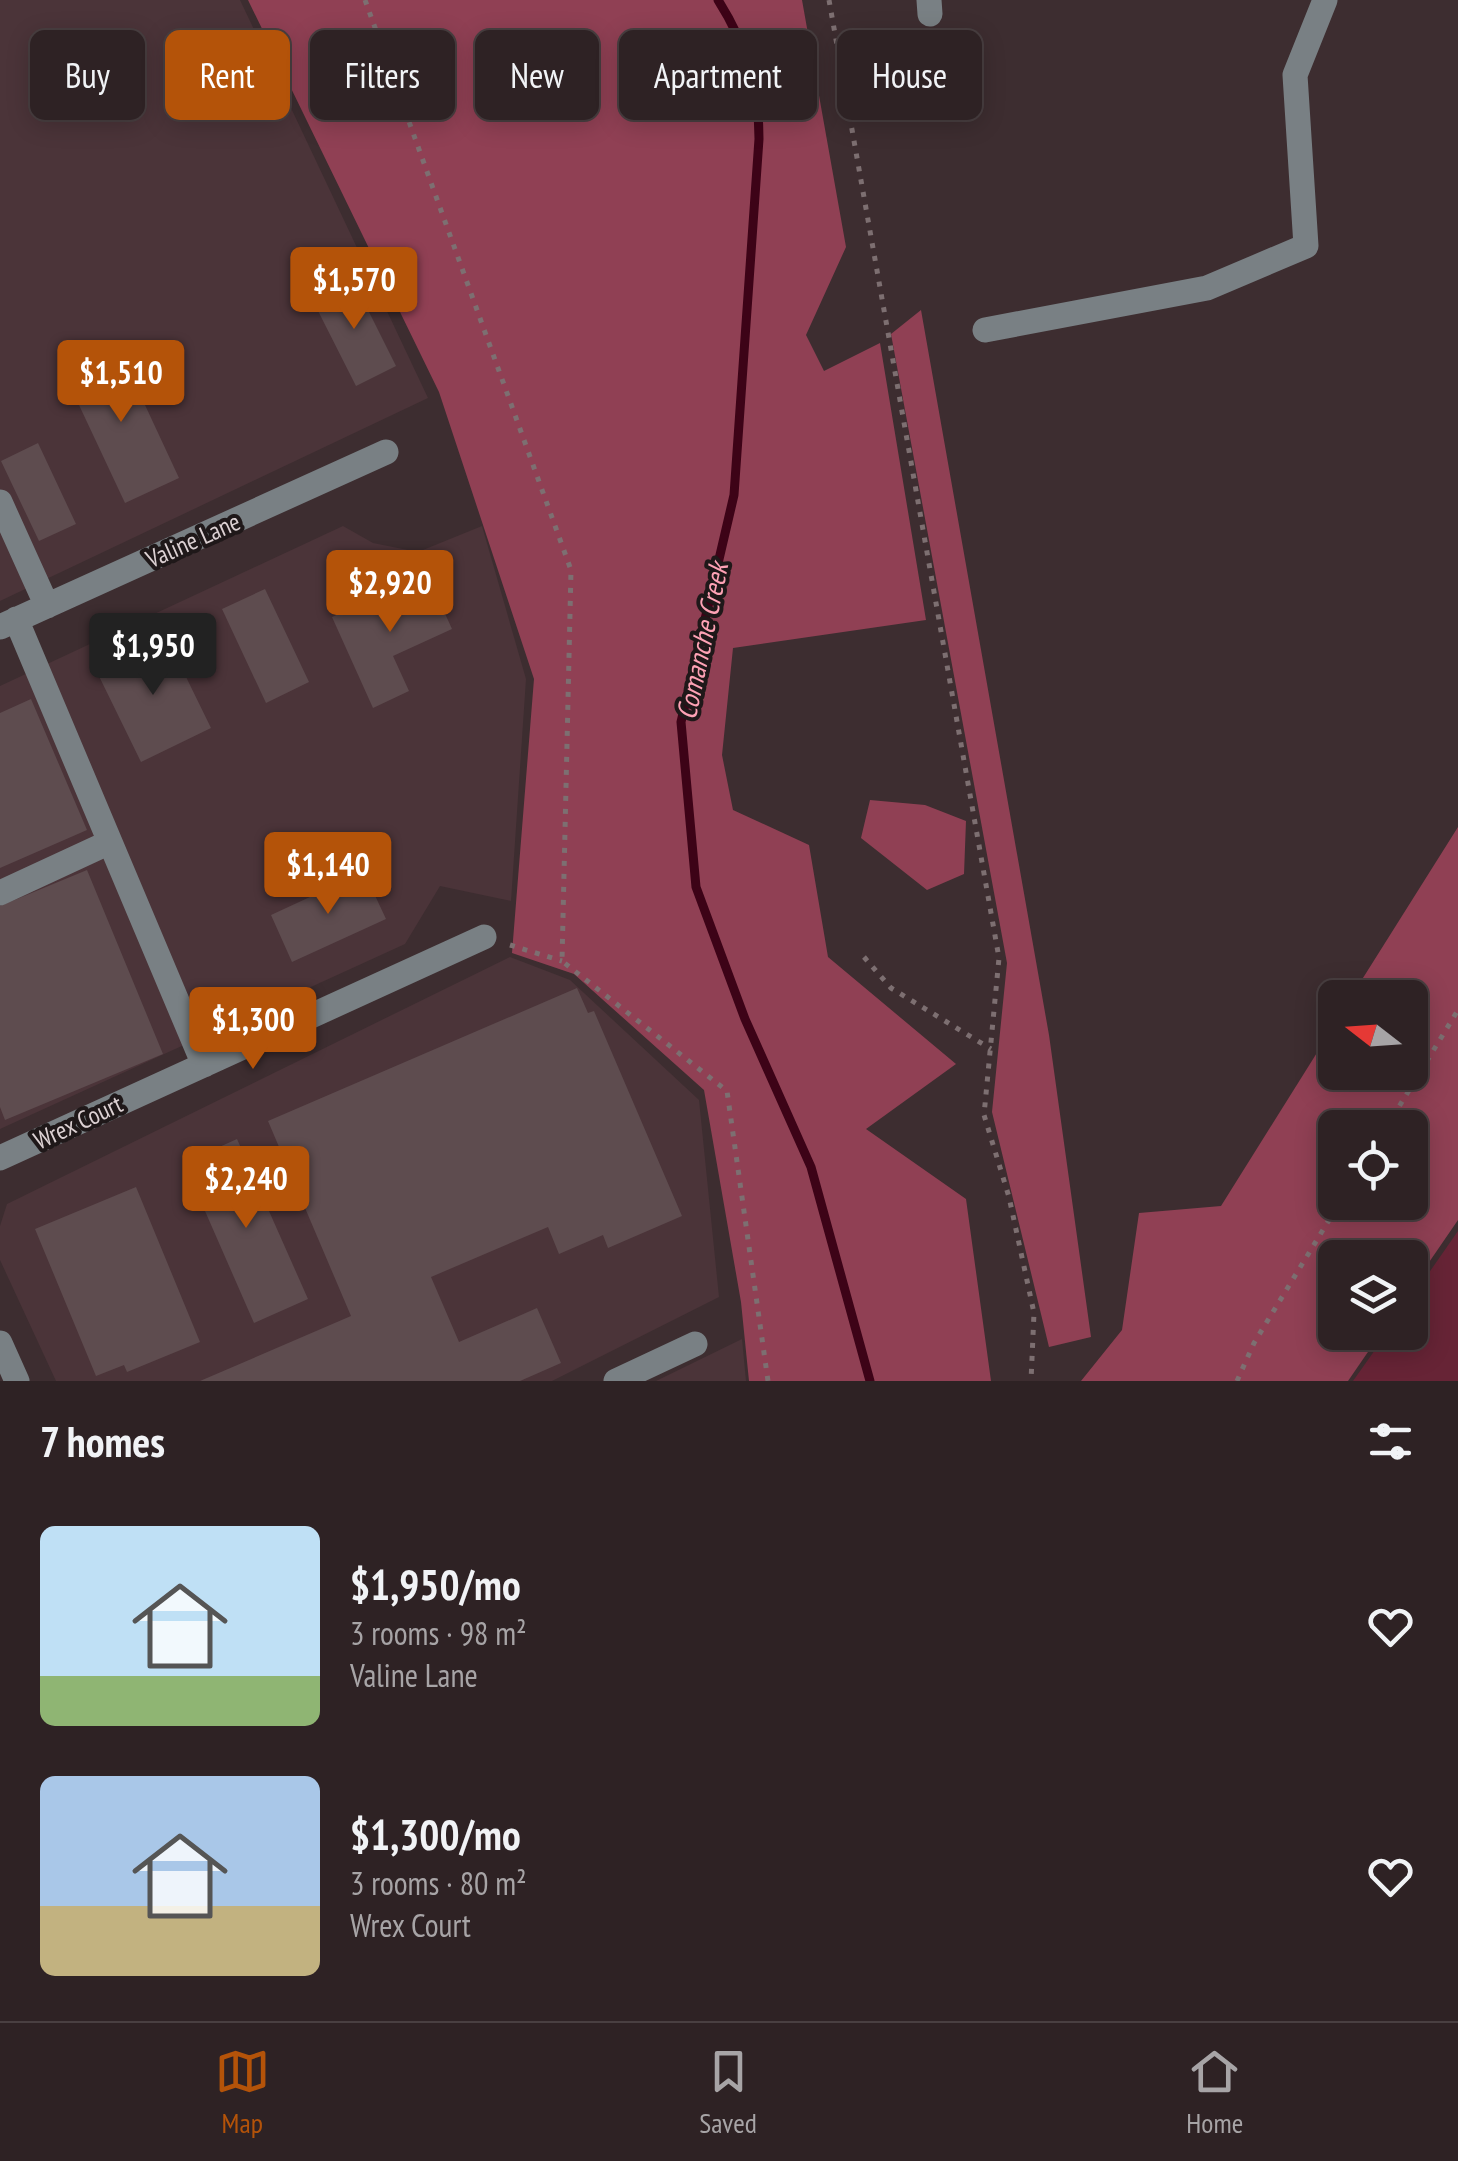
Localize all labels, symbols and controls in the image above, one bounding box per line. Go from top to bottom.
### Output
chip: Buy [30,30,145,120]
chip: Rent [165,30,290,120]
chip: Filters [310,30,455,120]
chip: New [475,30,599,120]
chip: Apartment [619,30,817,120]
chip: House [837,30,982,120]
pin: $1,570 [273,247,435,332]
text: $1,570 [312,258,396,300]
pin: $1,510 [40,340,202,425]
text: $1,510 [79,351,163,393]
street label: Valine Lane [140,505,245,575]
pin: $2,920 [309,550,471,635]
water label: Comanche Creek [667,556,737,723]
text: $2,920 [348,561,432,603]
pin: $1,950 [72,613,234,698]
text: $1,950 [111,624,195,666]
pin: $1,140 [247,832,409,917]
text: $1,140 [286,843,370,885]
north arrow [1318,980,1428,1090]
map controls [1318,980,1428,1350]
pin: $1,300 [172,987,334,1072]
text: $1,300 [211,998,295,1040]
street label: Wrex Court [28,1087,128,1156]
button: locate [1318,1110,1428,1220]
pin: $2,240 [165,1146,327,1231]
text: $2,240 [204,1157,288,1199]
button: layers [1318,1240,1428,1350]
text: 7 homes [40,1414,165,1469]
icon: filters [1363,1414,1418,1469]
text: $1,950/mo [350,1557,521,1612]
icon: home [120,1566,240,1686]
icon: heart [1363,1599,1418,1654]
text: 3 rooms · 98 m² [350,1612,527,1654]
text: Valine Lane [350,1654,478,1696]
text: $1,300/mo [350,1807,521,1862]
icon: home [120,1816,240,1936]
icon: heart [1363,1849,1418,1904]
text: 3 rooms · 80 m² [350,1862,527,1904]
text: Wrex Court [350,1904,471,1946]
tab: Map [215,2044,270,2141]
tab: Saved [699,2044,757,2141]
tab: Home [1186,2044,1243,2141]

